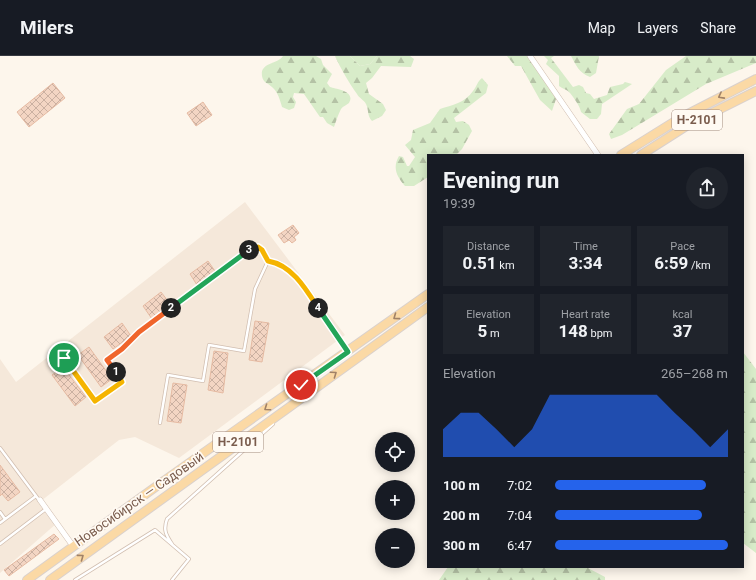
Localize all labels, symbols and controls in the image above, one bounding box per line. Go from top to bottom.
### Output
text: Milers [20,16,74,39]
text: Map [588,20,615,36]
text: Layers [637,20,678,36]
text: Share [700,20,736,36]
one-way arrow [718,92,725,99]
road number: Н-2101 [672,110,722,130]
button: share [686,167,728,209]
text: Evening run [443,168,559,193]
text: 19:39 [443,196,475,211]
pin: 3 [239,240,259,260]
text: Distance [467,240,510,253]
text: Time [573,240,598,253]
text: Pace [670,240,695,253]
text: 3 [246,243,252,256]
text: 0.51 [462,253,497,273]
text: 3:34 [568,253,603,273]
text: 6:59 [654,253,688,273]
text: km [497,259,515,272]
text: /km [688,259,711,272]
pin: 2 [161,298,181,318]
pin: 4 [308,298,328,318]
text: 2 [168,301,174,314]
text: 4 [315,301,321,314]
text: Elevation [466,308,511,321]
text: Heart rate [561,308,610,321]
text: kcal [673,308,692,321]
one-way arrow [394,312,401,319]
text: 5 [477,321,487,341]
text: 148 [559,321,588,341]
text: 37 [673,321,692,341]
text: m [487,327,500,340]
text: bpm [588,327,613,340]
pin [47,341,81,375]
icon: arrive [53,347,75,369]
pin: 1 [106,362,126,382]
text: 1 [113,365,119,378]
text: Elevation [443,366,496,381]
text: 265–268 m [661,366,728,381]
pin [284,368,318,402]
one-way arrow [330,371,337,379]
icon: check [290,374,312,396]
one-way arrow [265,403,272,410]
road number: Н-2101 [213,432,263,452]
map controls [375,432,415,568]
button: locate [375,432,415,472]
street label: Новосибирск — Садовый [72,449,206,549]
text: 100 m [443,478,480,493]
text: 7:02 [507,478,532,493]
button: + [375,480,415,520]
text: 200 m [443,508,480,523]
text: 7:04 [507,508,532,523]
button: − [375,528,415,568]
text: 300 m [443,538,480,553]
text: 6:47 [507,538,532,553]
one-way arrow [77,555,84,562]

